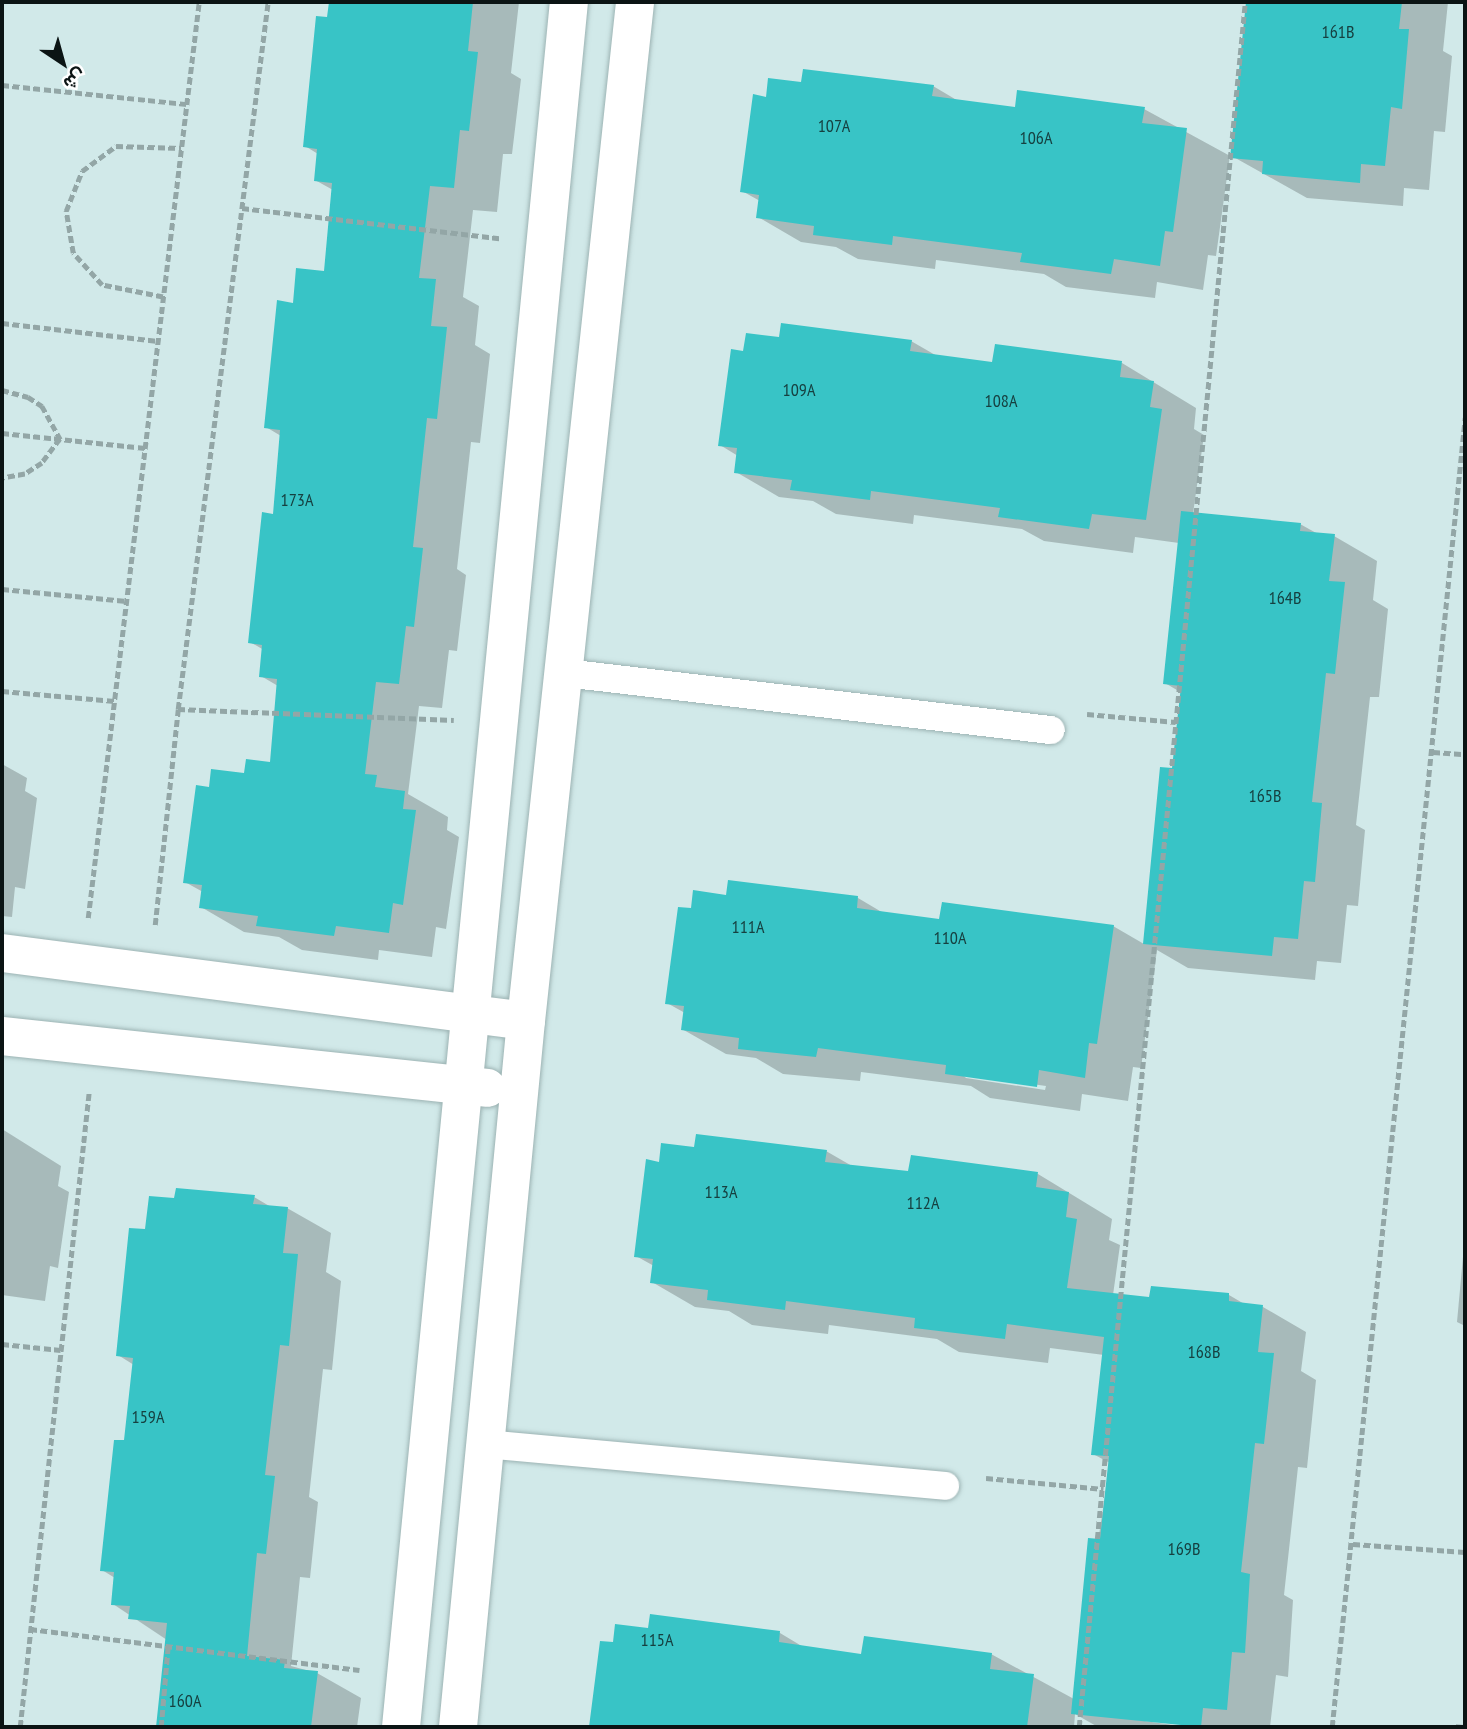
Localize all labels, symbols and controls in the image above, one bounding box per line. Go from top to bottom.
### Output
house number: 161B [1322,21,1354,43]
north arrow [28,28,98,98]
text: ش [59,64,92,96]
house number: 107A [818,115,850,137]
house number: 106A [1020,127,1052,149]
house number: 109A [783,379,815,401]
house number: 108A [985,390,1017,412]
house number: 173A [281,489,313,511]
house number: 164B [1269,587,1301,609]
house number: 165B [1249,785,1281,807]
house number: 111A [732,916,764,938]
house number: 110A [934,927,966,949]
house number: 113A [705,1181,737,1203]
house number: 112A [907,1192,939,1214]
house number: 168B [1188,1341,1220,1363]
house number: 159A [132,1406,164,1428]
house number: 169B [1168,1538,1200,1560]
house number: 115A [641,1629,673,1651]
house number: 160A [169,1690,201,1712]

